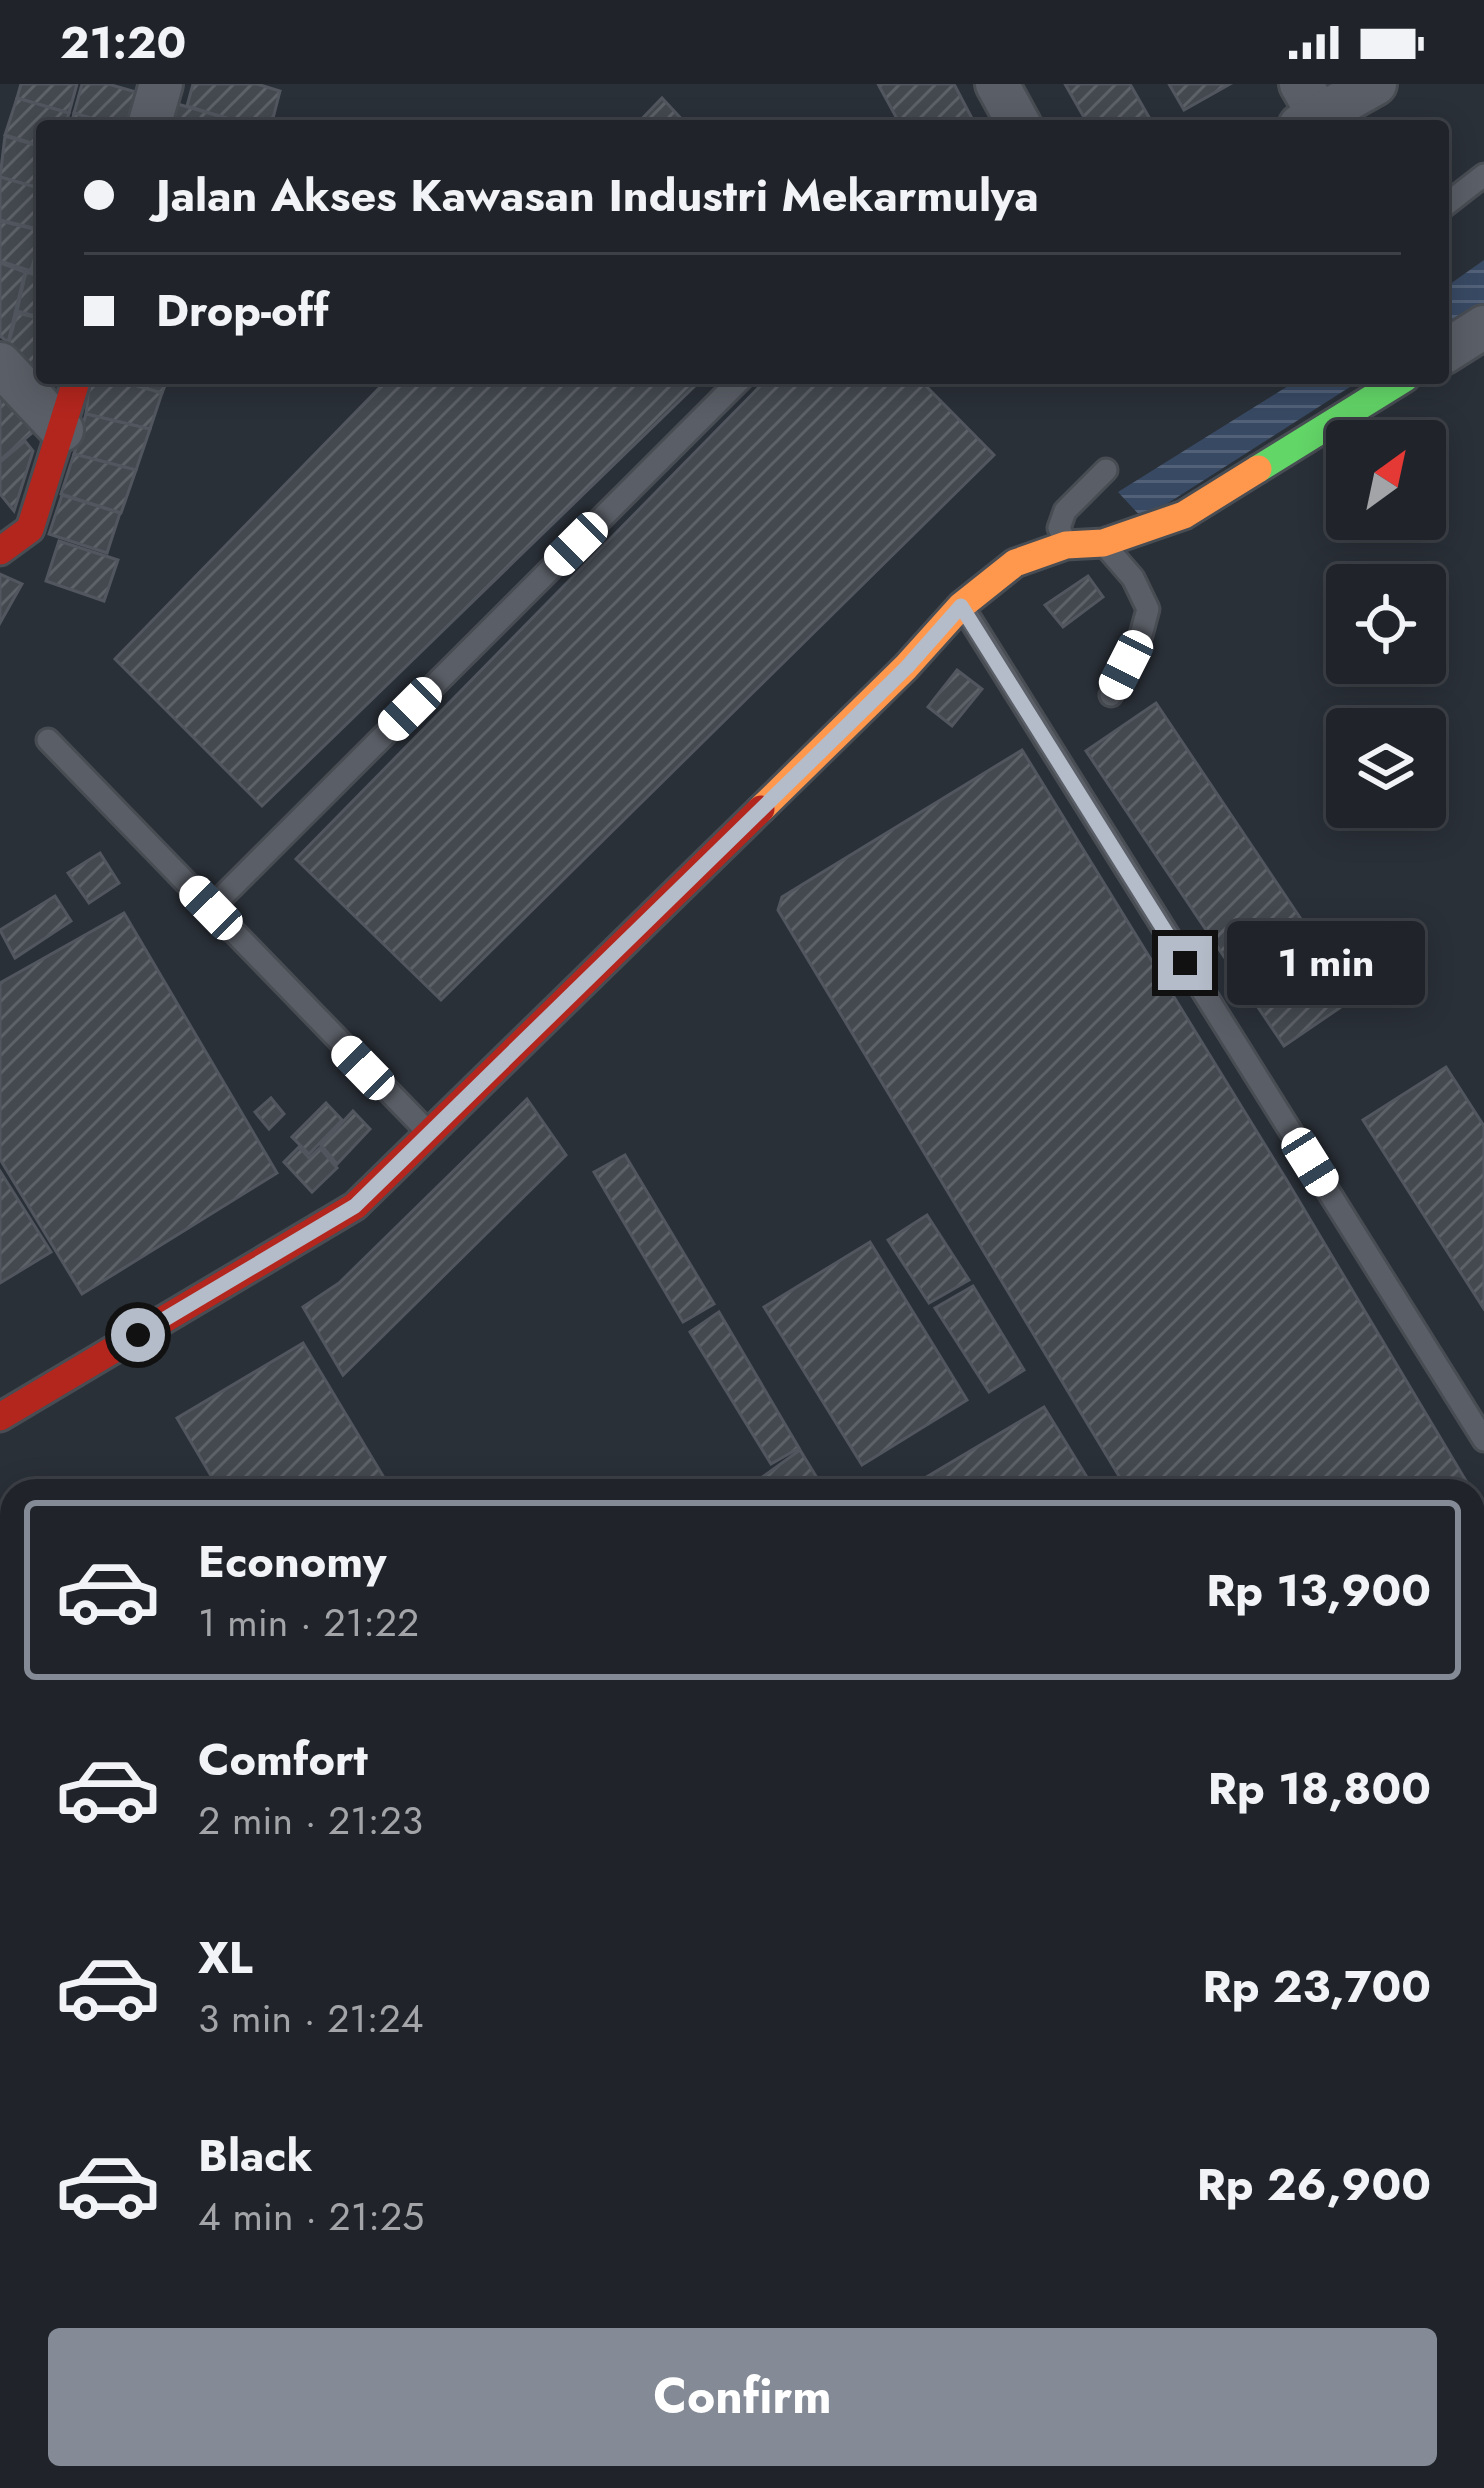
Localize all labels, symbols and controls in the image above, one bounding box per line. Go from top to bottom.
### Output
text: 21:20 [60,10,186,75]
text: Jalan Akses Kawasan Industri Mekarmulya [156,163,1039,228]
text: Drop-off [156,278,329,343]
north arrow [1326,420,1446,540]
map controls [1326,420,1446,828]
car [538,506,614,582]
button: locate [1326,564,1446,684]
car [1094,625,1158,705]
car [372,671,448,747]
button: layers [1326,708,1446,828]
car [173,870,249,946]
callout: 1 min [1227,921,1425,1005]
text: 1 min [1278,934,1374,991]
route end [1158,936,1212,990]
car [325,1030,401,1106]
car [1276,1122,1344,1202]
route start [111,1308,165,1362]
text: Economy [198,1529,386,1594]
icon: car [54,1536,162,1644]
text: Rp 13,900 [1206,1558,1431,1623]
text: 1 min · 21:22 [198,1594,419,1651]
text: Comfort [198,1727,368,1792]
icon: car [54,1734,162,1842]
text: Rp 18,800 [1208,1756,1431,1821]
text: 2 min · 21:23 [198,1792,423,1849]
text: XL [198,1925,253,1990]
icon: car [54,1932,162,2040]
text: Rp 23,700 [1203,1954,1431,2019]
text: 3 min · 21:24 [198,1990,424,2047]
text: Black [198,2123,312,2188]
icon: car [54,2130,162,2238]
text: Rp 26,900 [1197,2152,1431,2217]
text: 4 min · 21:25 [198,2188,424,2245]
button: Confirm [48,2328,1437,2466]

